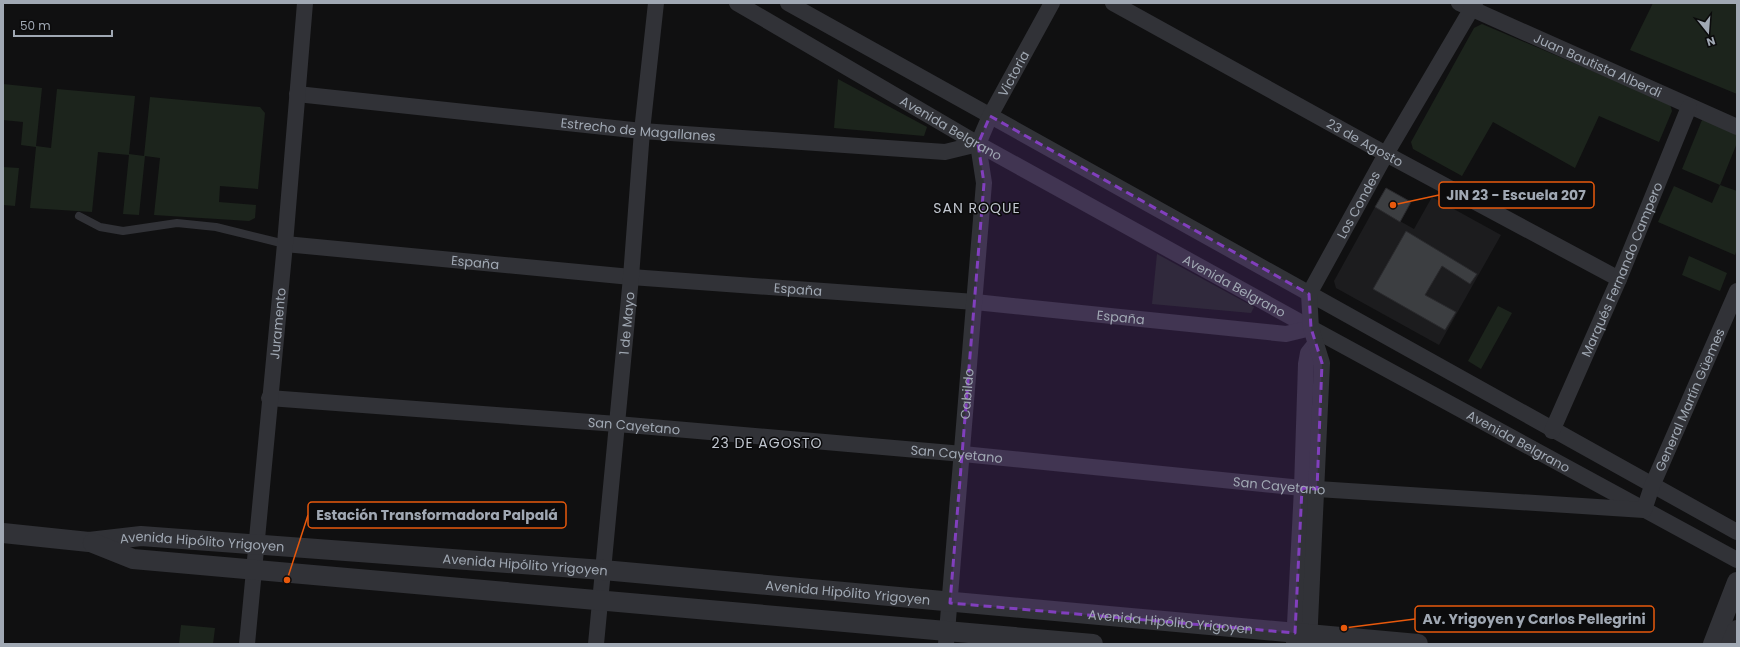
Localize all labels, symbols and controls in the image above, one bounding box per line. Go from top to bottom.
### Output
scale bar [14,12,112,38]
north arrow [1688,12,1728,52]
text: 50 m [20,17,51,34]
street label: Juan Bautista Alberdi [1531,28,1665,102]
text: N [1705,33,1717,50]
street label: Victoria [993,47,1034,100]
street label: Avenida Belgrano [897,91,1006,165]
street label: Estrecho de Magallanes [560,113,716,146]
street label: 23 de Agosto [1323,114,1407,171]
street label: Los Condes [1332,167,1385,242]
street label: Marqués Fernando Campero [1576,179,1667,360]
callout: JIN 23 - Escuela 207 [1439,182,1594,208]
text: JIN 23 - Escuela 207 [1446,185,1586,205]
district label: SAN ROQUE [933,198,1021,218]
street label: Avenida Belgrano [1179,249,1289,322]
street label: España [450,250,500,274]
street label: España [773,278,823,300]
street label: Juramento [265,287,290,360]
street label: 1 de Mayo [614,291,639,356]
street label: España [1096,305,1146,329]
street label: General Martín Güemes [1650,325,1729,474]
street label: Cabildo [955,368,978,420]
street label: Avenida Belgrano [1463,405,1574,477]
street label: San Cayetano [587,412,681,439]
district label: 23 DE AGOSTO [712,433,822,453]
street label: San Cayetano [910,440,1004,467]
street label: San Cayetano [1232,472,1326,499]
callout: Estación Transformadora Palpalá [308,502,566,528]
text: Estación Transformadora Palpalá [316,505,558,525]
street label: Avenida Hipólito Yrigoyen [118,526,285,556]
street label: Avenida Hipólito Yrigoyen [442,549,609,580]
street label: Avenida Hipólito Yrigoyen [765,575,931,609]
street label: Avenida Hipólito Yrigoyen [1087,605,1254,638]
callout: Av. Yrigoyen y Carlos Pellegrini [1415,606,1654,632]
text: Av. Yrigoyen y Carlos Pellegrini [1422,609,1646,629]

